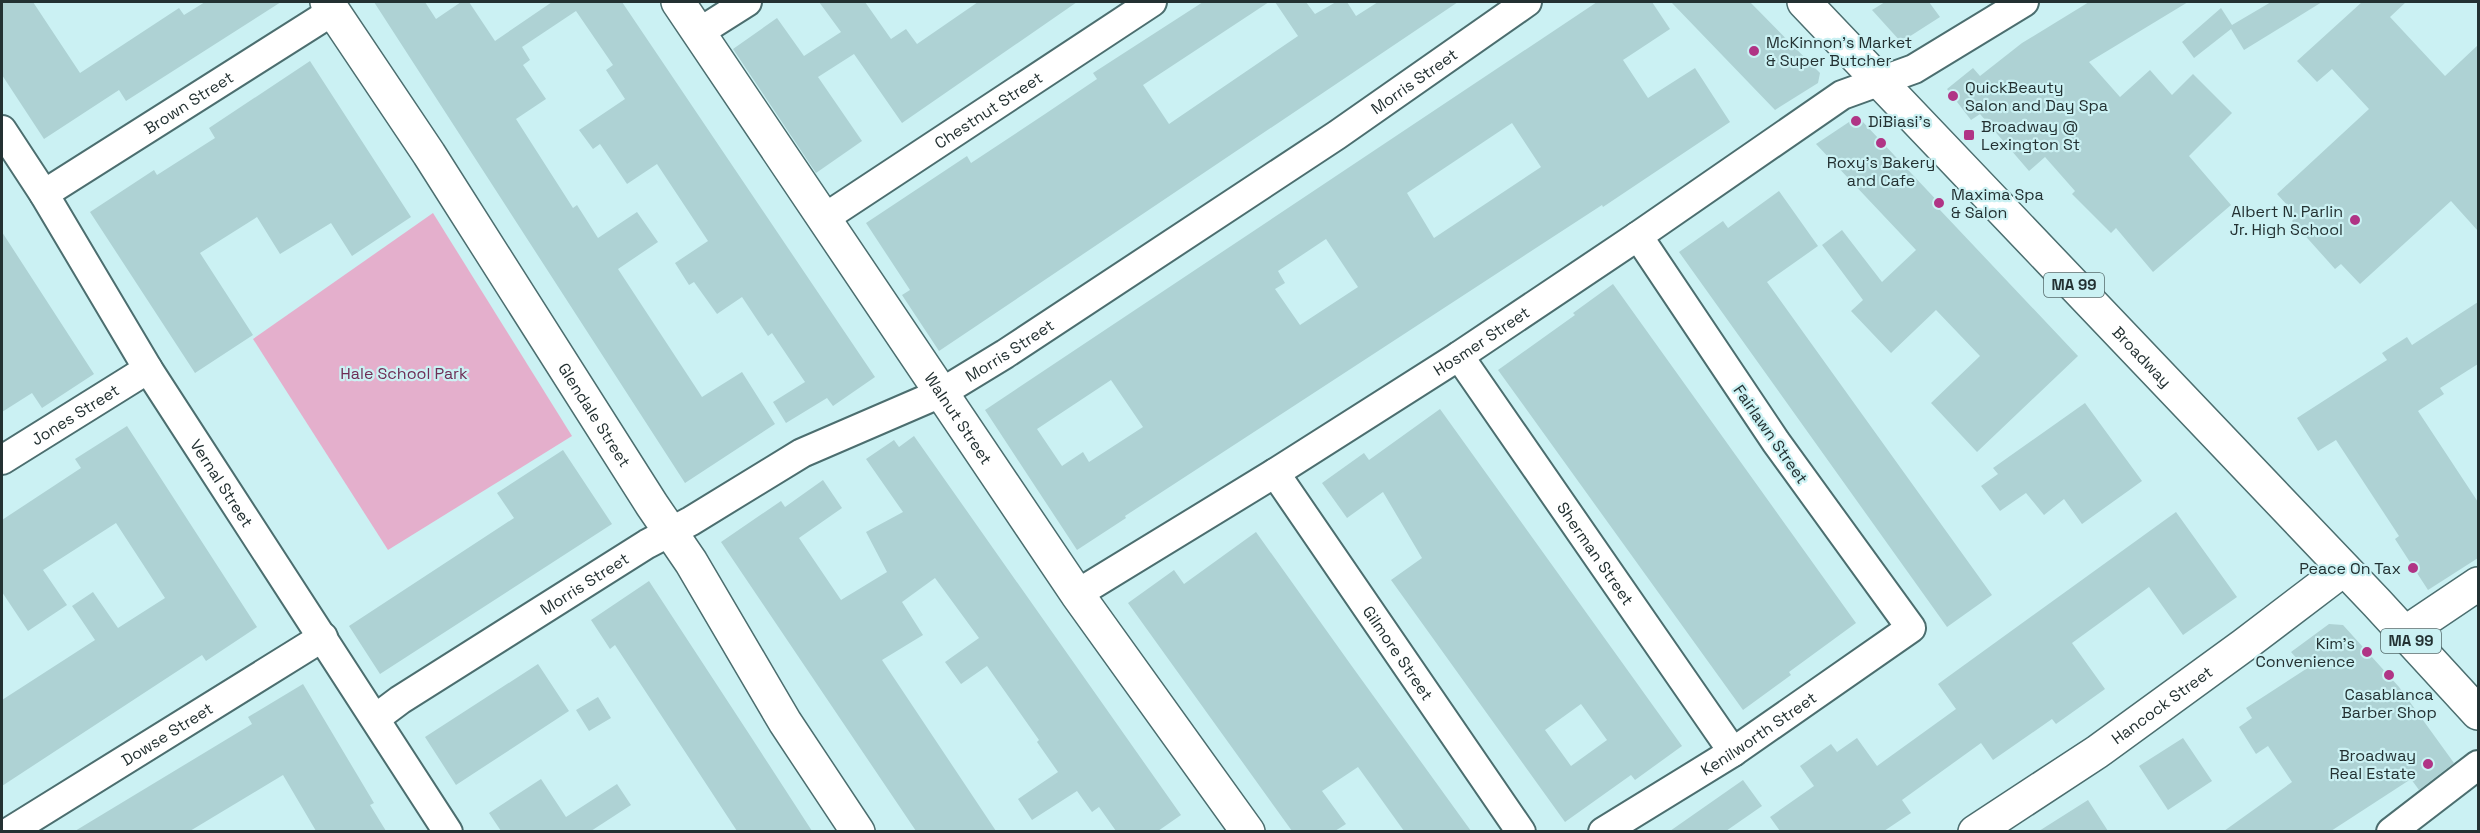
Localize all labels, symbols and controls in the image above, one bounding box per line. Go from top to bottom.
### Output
place label: McKinnon's Market & Super Butcher [1766,32,1912,71]
street label: Morris Street [1367,44,1462,119]
marker: McKinnon's Market & Super Butcher [1747,44,1761,58]
street label: Brown Street [140,67,237,139]
street label: Chestnut Street [931,67,1047,154]
place label: QuickBeauty Salon and Day Spa [1965,77,2108,116]
marker: QuickBeauty Salon and Day Spa [1946,89,1960,103]
place label: DiBiasi's [1868,111,1931,132]
marker: DiBiasi's [1849,114,1863,128]
place label: Broadway @ Lexington St [1981,116,2080,155]
marker: Broadway @ Lexington St [1962,128,1976,142]
marker: Roxy's Bakery and Cafe [1874,136,1888,150]
place label: Roxy's Bakery and Cafe [1827,152,1935,191]
place label: Maxima Spa & Salon [1951,184,2044,223]
marker: Maxima Spa & Salon [1932,196,1946,210]
place label: Albert N. Parlin Jr. High School [2230,201,2343,240]
marker: Albert N. Parlin Jr. High School [2348,213,2362,227]
road number: MA 99 [2044,273,2104,297]
street label: Hosmer Street [1429,302,1534,381]
street label: Morris Street [961,315,1058,387]
street label: Broadway [2108,322,2176,392]
street label: Glendale Street [553,359,635,471]
park label: Hale School Park [340,363,468,384]
street label: Walnut Street [920,368,997,469]
street label: Jones Street [27,380,123,450]
street label: Fairlawn Street [1729,381,1813,488]
street label: Vernal Street [185,435,258,531]
street label: Sherman Street [1552,498,1638,609]
street label: Morris Street [536,548,633,620]
place label: Peace On Tax [2299,558,2401,579]
marker: Peace On Tax [2406,561,2420,575]
street label: Gilmore Street [1358,602,1438,705]
road number: MA 99 [2381,629,2441,653]
place label: Kim's Convenience [2255,633,2355,672]
marker: Kim's Convenience [2360,645,2374,659]
street label: Hancock Street [2107,661,2217,749]
marker: Casablanca Barber Shop [2382,668,2396,682]
place label: Casablanca Barber Shop [2341,684,2437,723]
street label: Kenilworth Street [1697,687,1821,780]
street label: Dowse Street [118,698,217,771]
place label: Broadway Real Estate [2329,745,2416,784]
marker: Broadway Real Estate [2421,757,2435,771]

